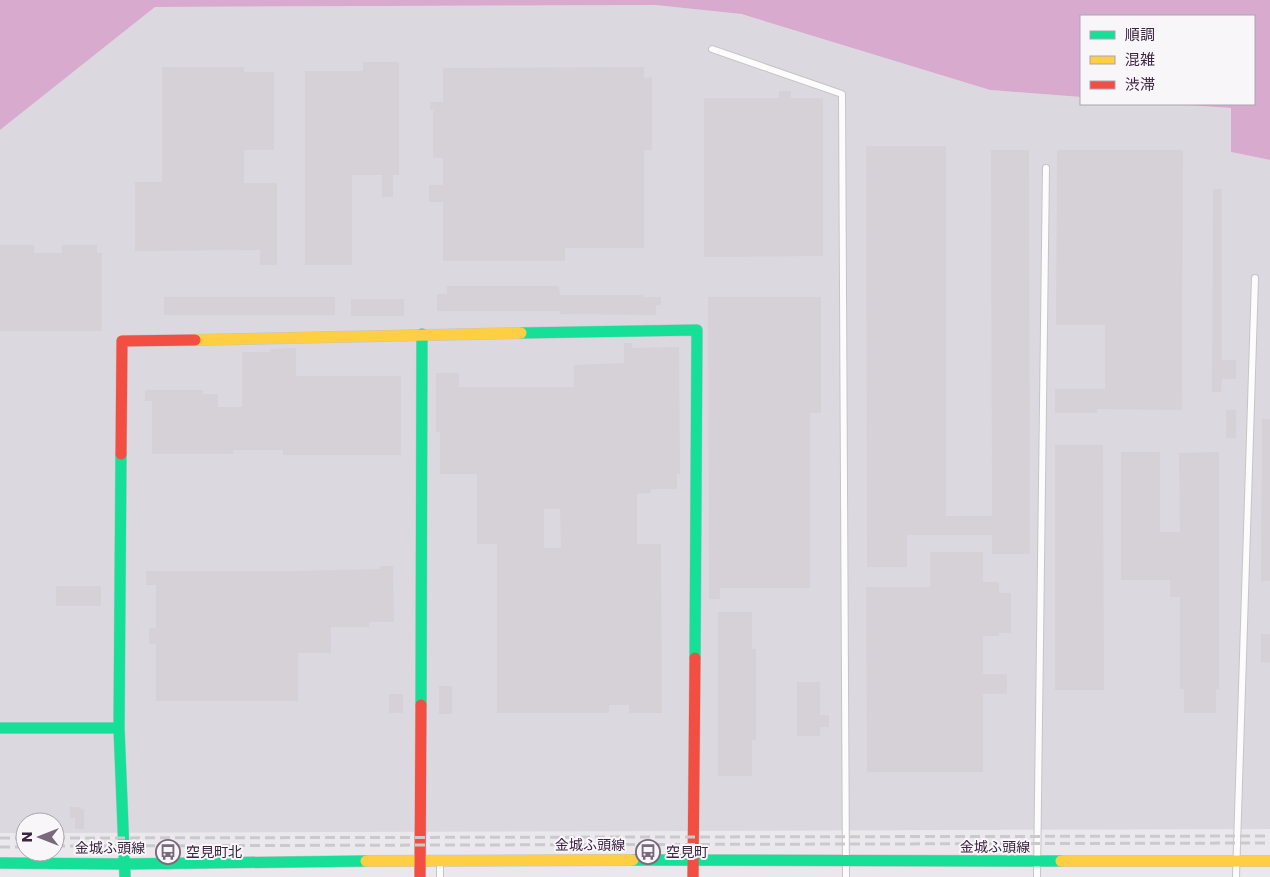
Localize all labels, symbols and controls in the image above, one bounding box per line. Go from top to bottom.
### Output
legend [1080,15,1255,105]
text: 順調 [1125,24,1155,45]
text: 混雑 [1125,49,1155,70]
text: 渋滞 [1125,74,1155,95]
north arrow [15,812,65,862]
text: N [17,832,37,842]
street label: 金城ふ頭線 [555,835,625,855]
street label: 金城ふ頭線 [960,837,1030,857]
street label: 金城ふ頭線 [75,838,145,858]
bus stop icon: 空見町北 [155,839,181,865]
bus stop icon: 空見町 [635,839,661,865]
place label: 空見町北 [186,842,242,862]
place label: 空見町 [666,842,708,862]

